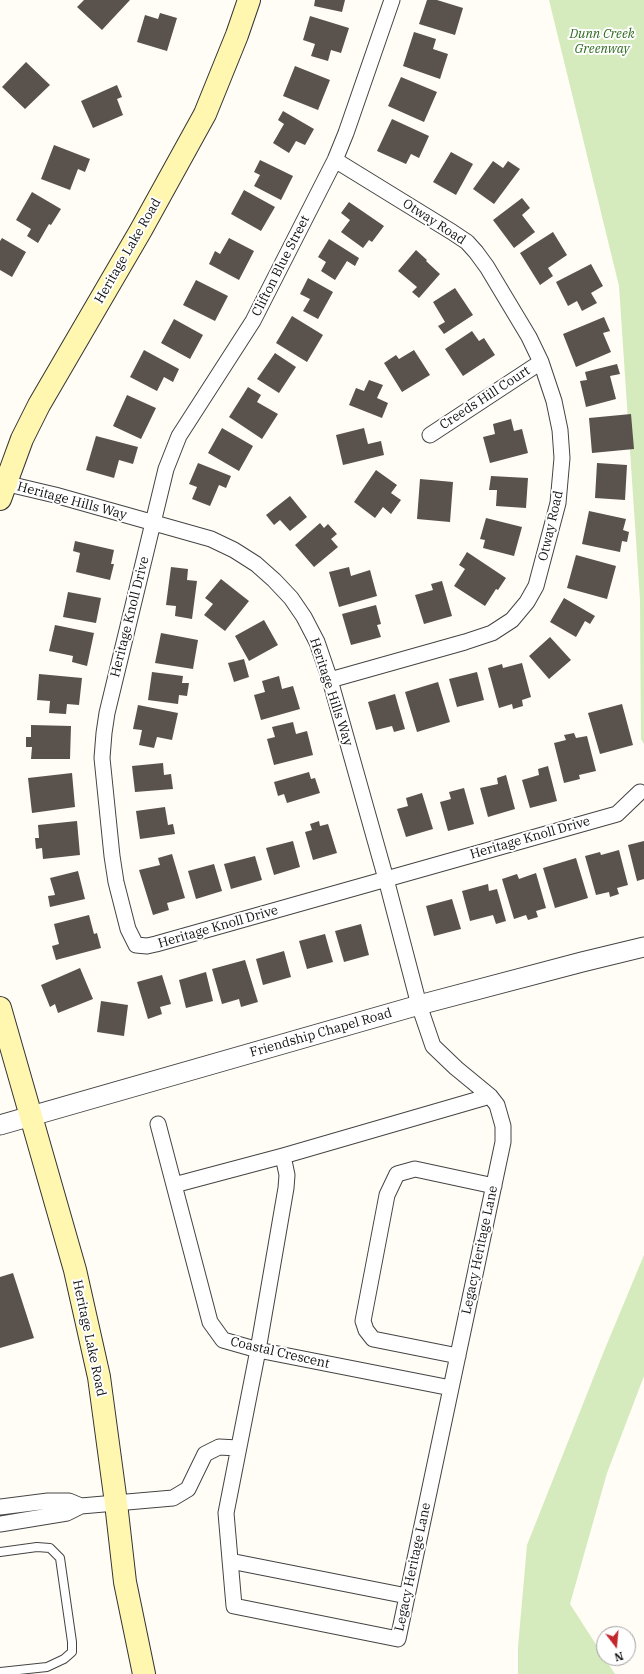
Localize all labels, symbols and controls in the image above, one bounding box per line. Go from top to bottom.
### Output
park label: Dunn Creek Greenway [569,26,635,57]
street label: Heritage Lake Road [92,196,164,306]
street label: Otway Road [400,196,468,248]
street label: Clifton Blue Street [249,213,313,319]
street label: Creeds Hill Court [437,363,533,433]
street label: Heritage Hills Way [15,479,129,523]
street label: Otway Road [535,489,567,563]
street label: Heritage Knoll Drive [107,555,153,679]
street label: Heritage Hills Way [306,636,356,748]
street label: Heritage Knoll Drive [468,813,592,863]
street label: Heritage Knoll Drive [156,902,280,952]
street label: Friendship Chapel Road [248,1005,394,1061]
street label: Legacy Heritage Lane [459,1184,501,1316]
street label: Heritage Lake Road [69,1278,109,1398]
street label: Coastal Crescent [229,1334,331,1372]
street label: Legacy Heritage Lane [392,1501,434,1633]
north arrow [596,1626,636,1666]
text: N [613,1649,625,1665]

